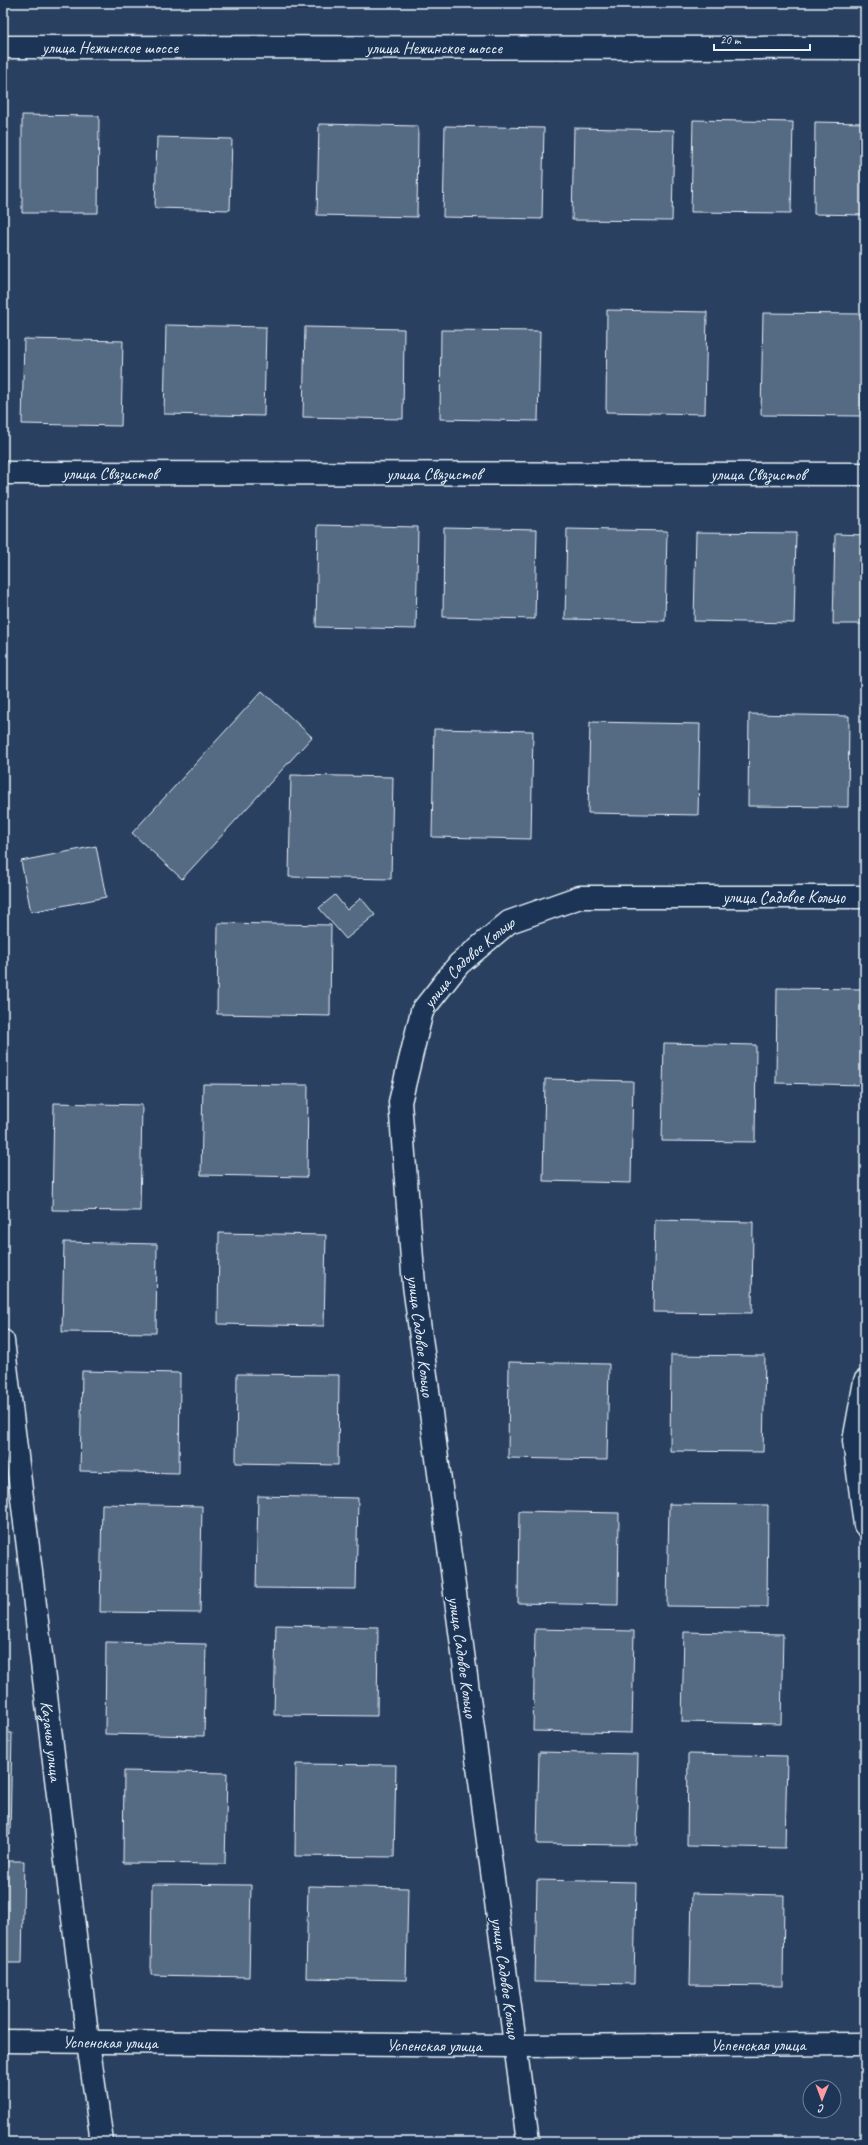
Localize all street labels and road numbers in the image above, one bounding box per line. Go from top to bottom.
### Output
street label: улица Нежинское шоссе [41,37,179,58]
street label: улица Нежинское шоссе [365,37,503,59]
street label: улица Связистов [62,463,161,485]
street label: улица Связистов [386,463,485,486]
street label: улица Связистов [710,464,809,486]
street label: улица Садовое Кольцо [722,887,846,908]
street label: улица Садовое Кольцо [418,911,518,1013]
street label: улица Садовое Кольцо [403,1273,438,1399]
street label: улица Садовое Кольцо [443,1594,482,1720]
street label: Казачья улица [36,1700,67,1785]
street label: улица Садовое Кольцо [486,1915,525,2041]
street label: Успенская улица [62,2032,160,2054]
street label: Успенская улица [710,2034,808,2056]
street label: Успенская улица [386,2035,484,2057]

